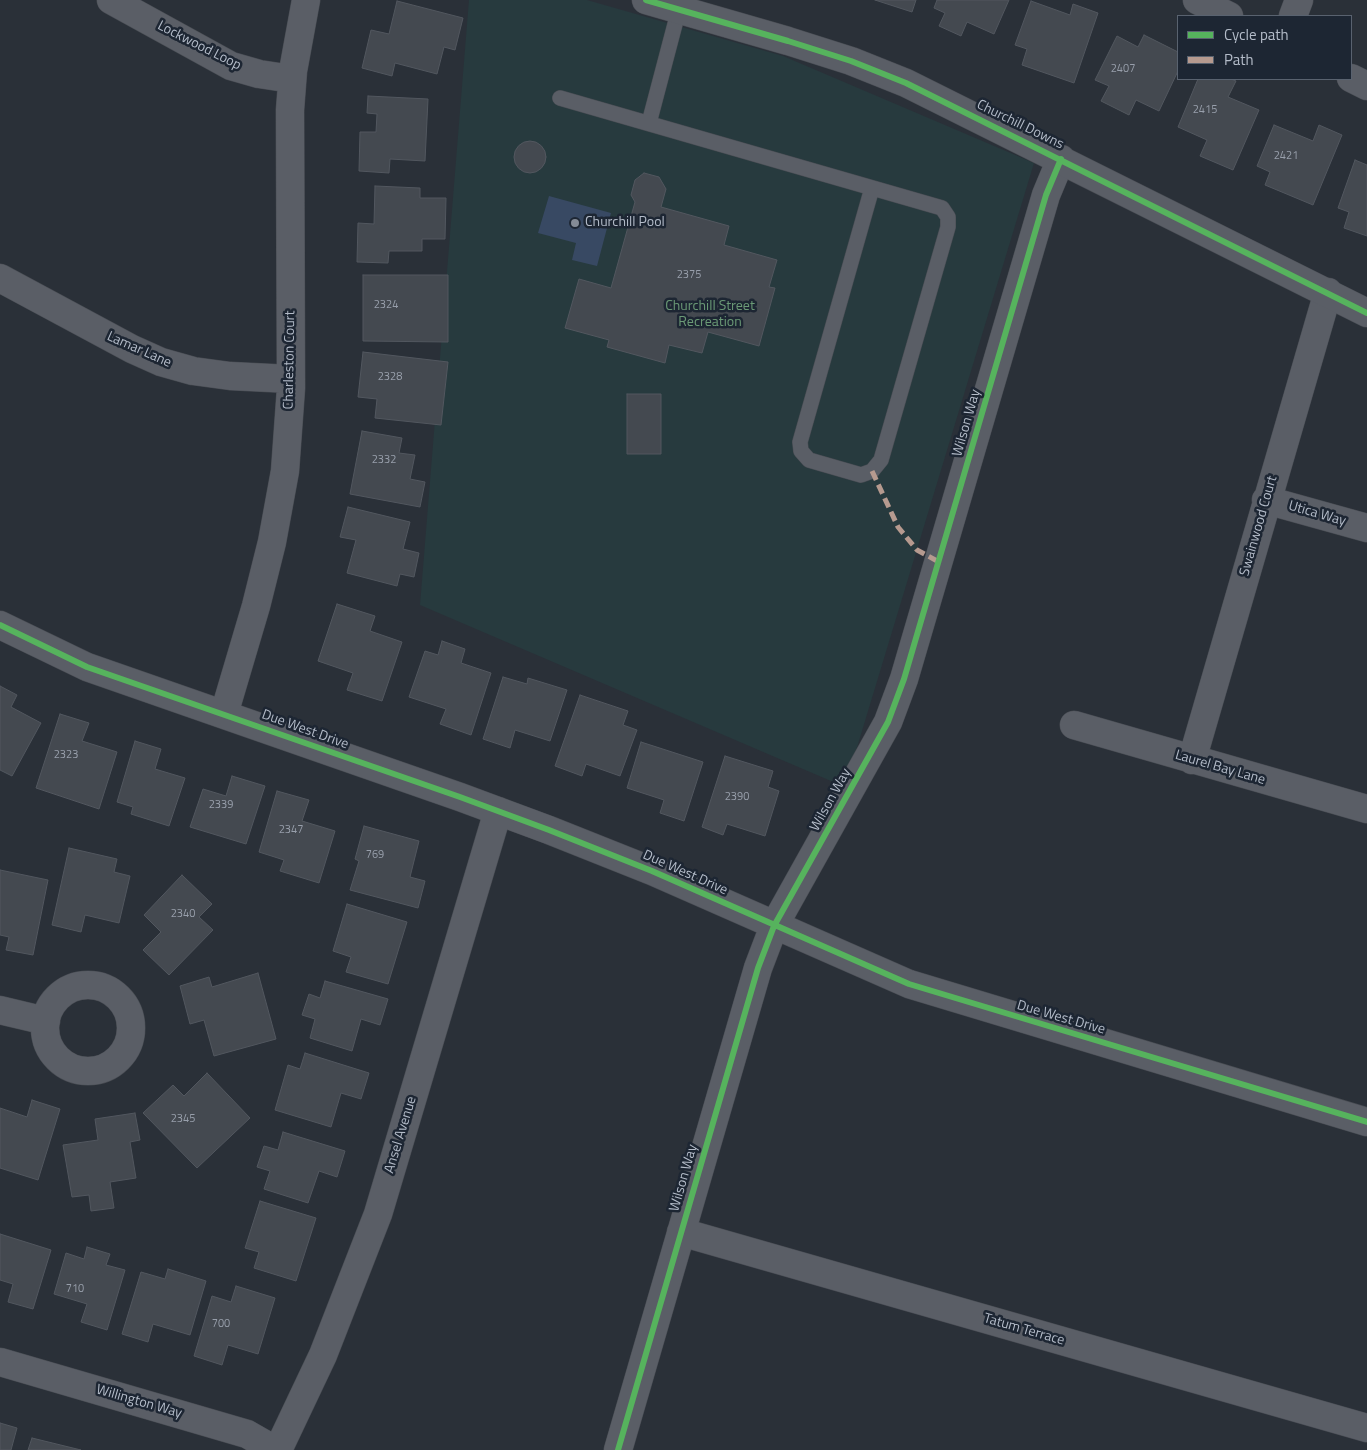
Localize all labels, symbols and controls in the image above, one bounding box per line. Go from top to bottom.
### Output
legend [1177,15,1352,80]
street label: Lockwood Loop [154,18,244,74]
text: Cycle path [1224,23,1289,46]
text: Path [1224,48,1254,71]
house number: 2407 [1111,62,1135,76]
street label: Churchill Downs [974,97,1066,153]
house number: 2415 [1193,103,1217,117]
house number: 2421 [1274,149,1298,163]
place label: Churchill Pool [585,215,665,231]
marker: Churchill Pool [569,217,581,229]
house number: 2375 [677,268,701,282]
house number: 2324 [374,298,398,312]
park label: Churchill Street Recreation [665,299,755,332]
street label: Charleston Court [281,310,299,410]
street label: Lamar Lane [104,328,174,372]
house number: 2328 [378,370,402,384]
street label: Wilson Way [949,387,985,459]
house number: 2332 [372,453,396,467]
street label: Swainwood Court [1237,474,1281,578]
street label: Utica Way [1286,498,1348,530]
street label: Due West Drive [259,707,351,753]
street label: Laurel Bay Lane [1173,747,1267,789]
house number: 2323 [54,748,78,762]
street label: Wilson Way [807,766,855,834]
house number: 2390 [725,790,749,804]
house number: 2339 [209,798,233,812]
house number: 2347 [279,823,303,837]
street label: Due West Drive [640,847,730,899]
house number: 769 [366,848,384,862]
house number: 2340 [171,907,195,921]
street label: Due West Drive [1015,997,1107,1039]
street label: Ansel Avenue [381,1095,421,1175]
house number: 2345 [171,1112,195,1126]
street label: Wilson Way [666,1142,702,1214]
house number: 710 [66,1282,84,1296]
street label: Tatum Terrace [982,1310,1066,1350]
house number: 700 [212,1317,230,1331]
street label: Willington Way [94,1382,184,1422]

